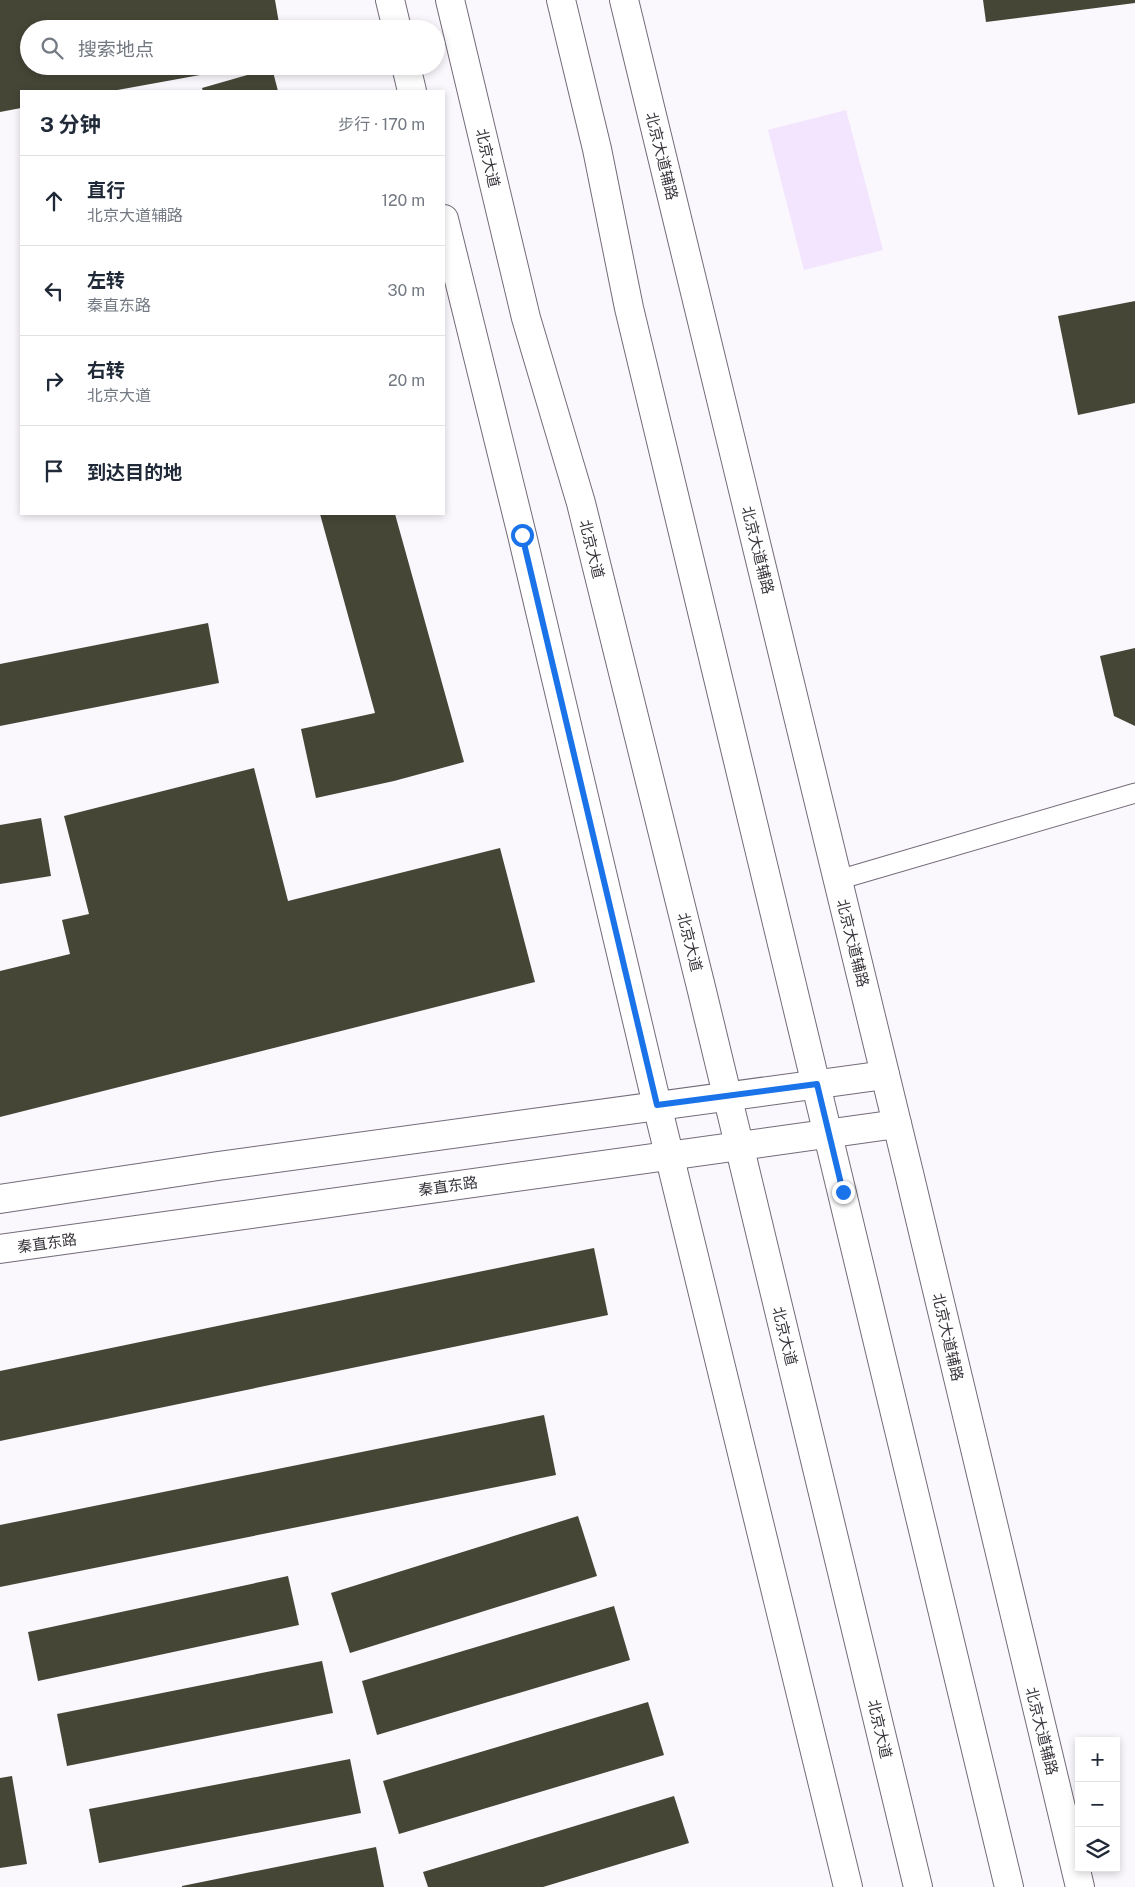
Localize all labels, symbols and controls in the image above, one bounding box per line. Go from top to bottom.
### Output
search box [20,20,445,75]
icon: search [38,34,66,62]
text: 搜索地点 [78,38,154,60]
street label: 北京大道辅路 [643,110,681,202]
text: 3 分钟 [40,112,101,137]
text: 步行 · 170 m [338,115,425,134]
street label: 北京大道 [473,127,503,189]
text: 直行 [87,179,125,201]
icon: ahead [40,187,68,215]
text: 120 m [381,191,425,210]
text: 北京大道辅路 [87,206,183,225]
text: 左转 [87,269,125,291]
icon: left [40,277,68,305]
text: 30 m [388,281,425,300]
text: 秦直东路 [87,296,151,315]
text: 右转 [87,359,125,381]
icon: right [40,367,68,395]
text: 20 m [388,371,425,390]
text: 北京大道 [87,386,151,405]
icon: arrive [40,457,68,485]
text: 到达目的地 [87,461,182,483]
street label: 北京大道辅路 [739,504,777,596]
street label: 北京大道 [576,518,608,580]
route start [511,524,534,547]
street label: 北京大道辅路 [834,897,872,989]
street label: 北京大道 [674,911,706,973]
street label: 秦直东路 [417,1173,479,1199]
route end [832,1181,855,1204]
street label: 秦直东路 [16,1230,78,1256]
street label: 北京大道辅路 [930,1291,966,1383]
street label: 北京大道 [769,1305,801,1367]
street label: 北京大道辅路 [1023,1685,1061,1777]
street label: 北京大道 [865,1698,895,1760]
map controls [1075,1737,1120,1872]
button: + [1075,1737,1120,1782]
button: − [1075,1782,1120,1827]
button: layers [1075,1827,1120,1872]

